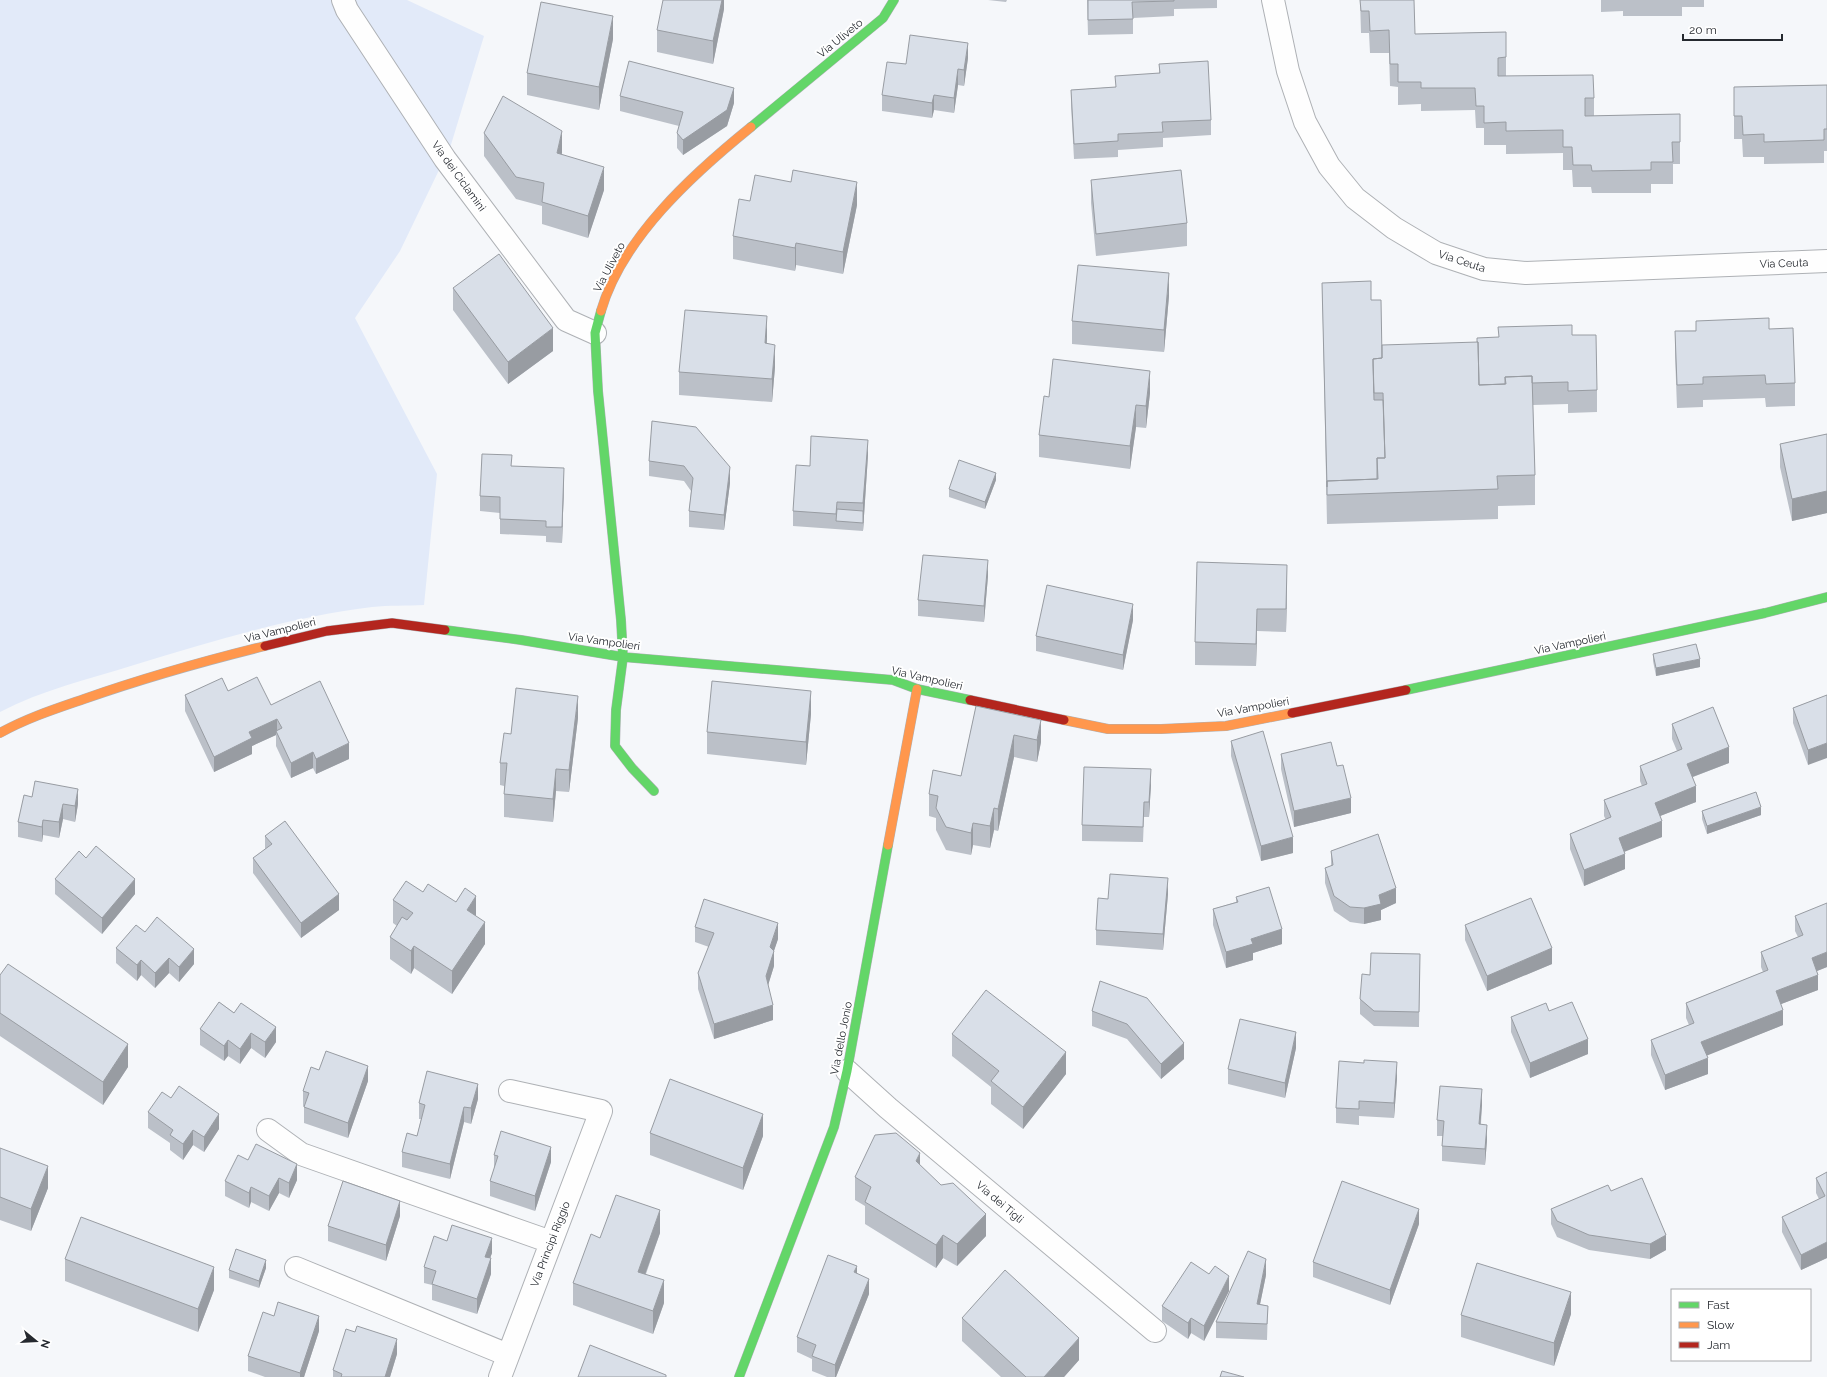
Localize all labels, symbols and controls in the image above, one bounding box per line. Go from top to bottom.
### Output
street label: Via Uliveto [815,16,866,61]
scale bar [1683,16,1782,42]
text: 20 m [1689,23,1717,37]
street label: Via dei Ciclamini [429,139,488,214]
street label: Via Uliveto [591,240,628,294]
street label: Via Ceuta [1437,248,1487,275]
street label: Via Ceuta [1759,256,1809,271]
street label: Via Vampolieri [243,615,317,646]
street label: Via Vampolieri [567,630,641,653]
street label: Via Vampolieri [1533,630,1607,657]
street label: Via Vampolieri [890,664,964,693]
street label: Via Vampolieri [1216,695,1290,720]
street label: Via dello Jonio [828,1000,855,1076]
street label: Via dei Tigli [973,1179,1026,1226]
street label: Via Principi Riggio [528,1199,573,1289]
legend [1671,1289,1811,1361]
text: Fast [1707,1298,1730,1312]
text: Slow [1707,1318,1734,1332]
north arrow [16,1321,56,1361]
text: N [38,1338,53,1350]
text: Jam [1707,1338,1730,1352]

